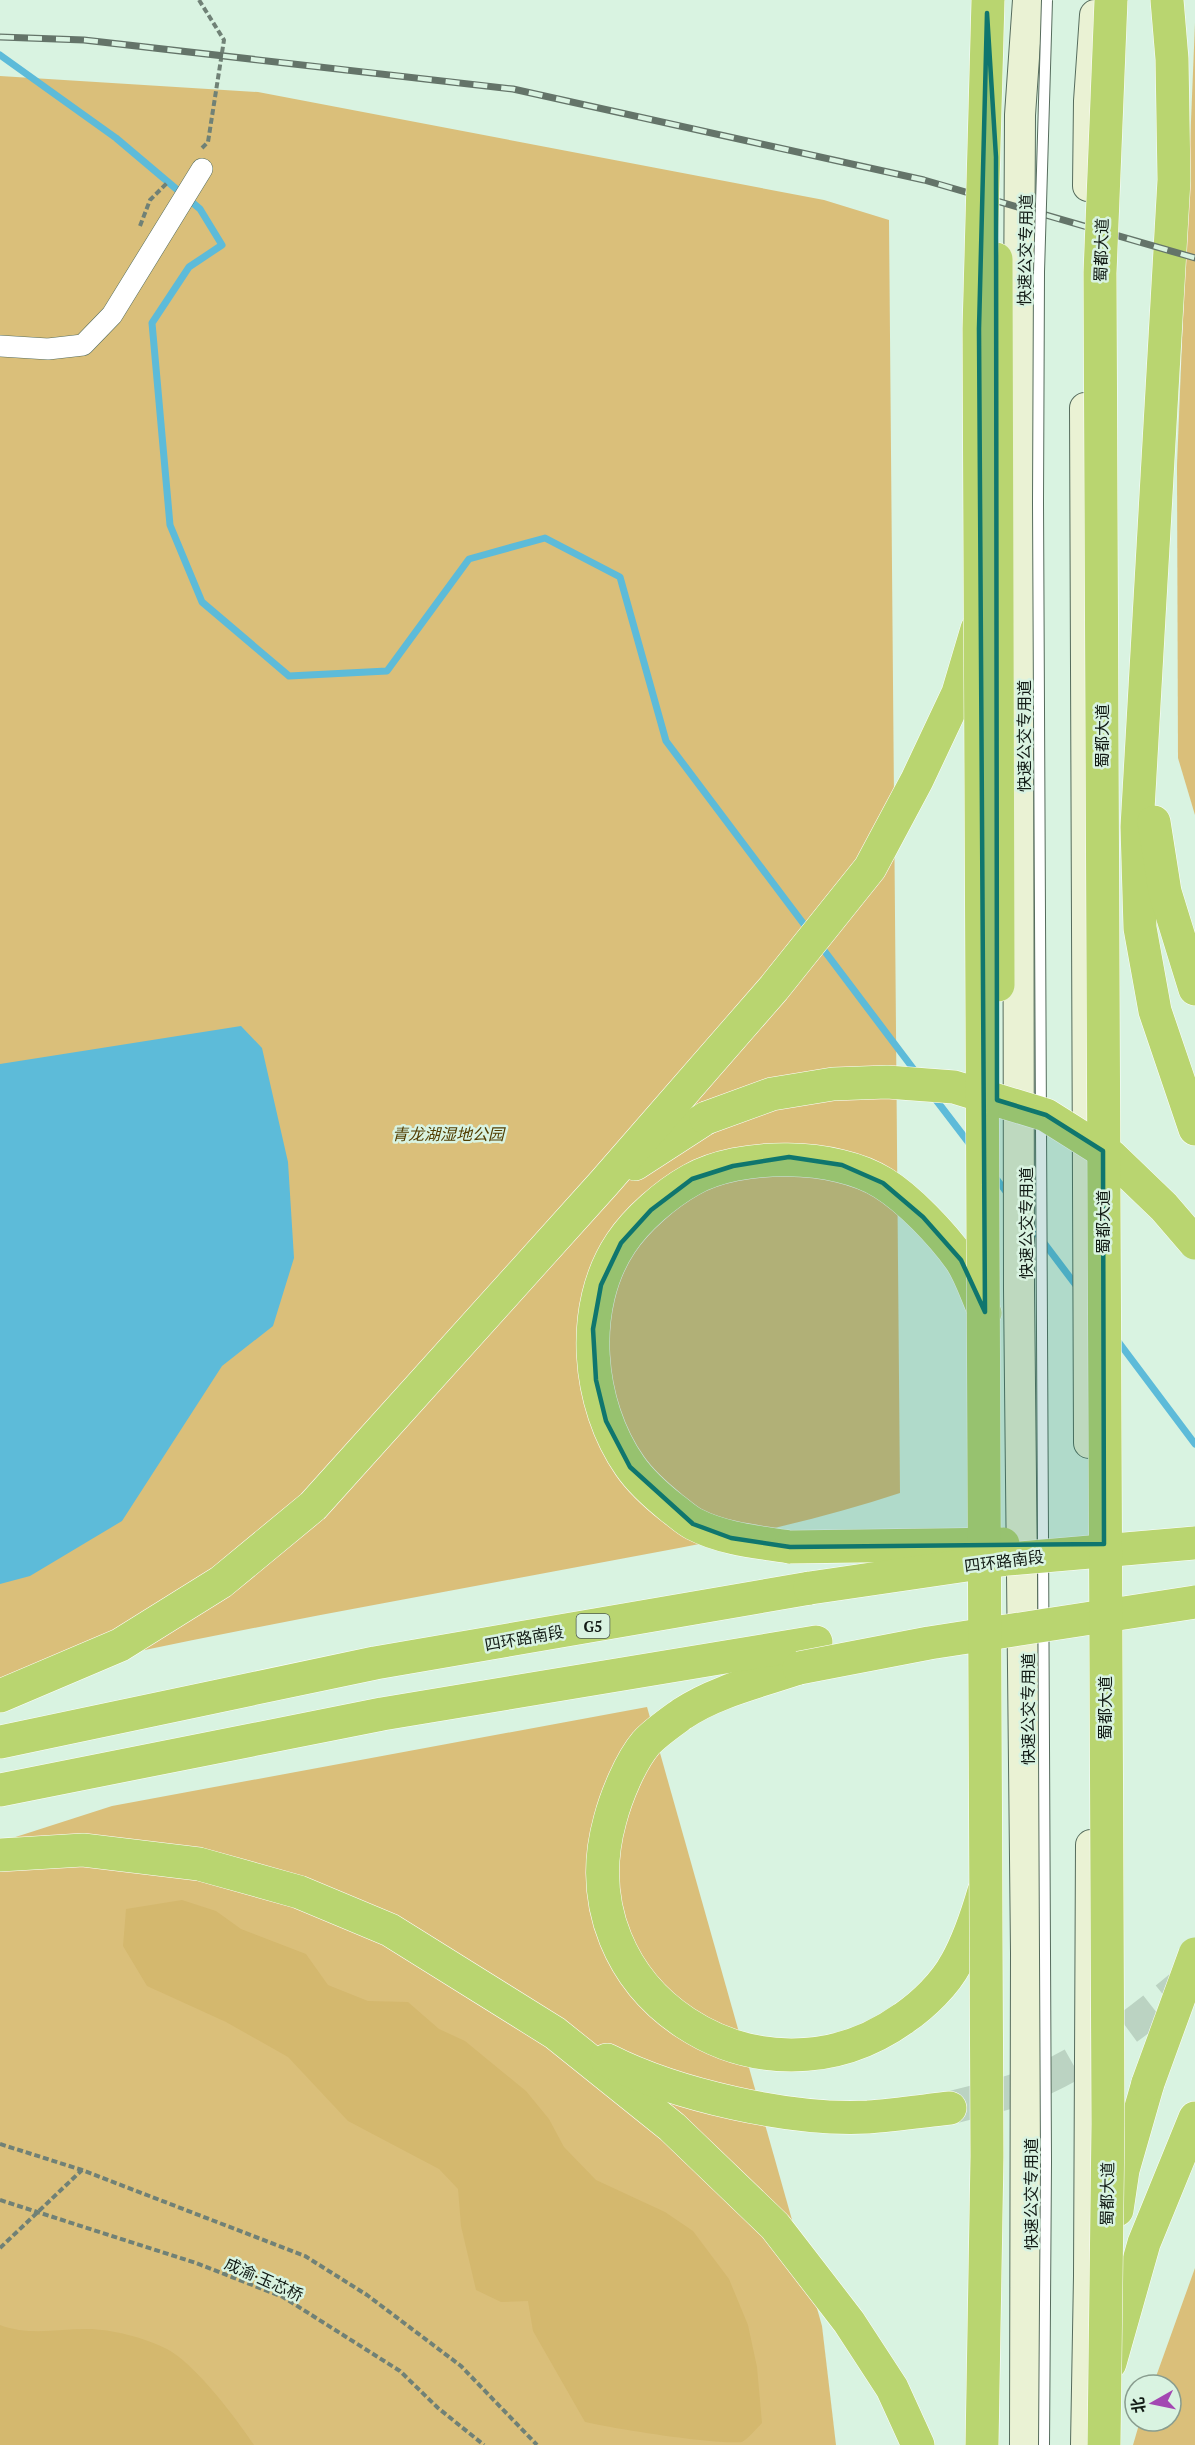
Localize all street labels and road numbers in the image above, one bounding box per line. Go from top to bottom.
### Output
street label: 快速公交专用道 [1013,194,1037,306]
street label: 蜀都大道 [1089,218,1113,282]
street label: 快速公交专用道 [1013,680,1035,792]
street label: 蜀都大道 [1091,704,1113,768]
street label: 快速公交专用道 [1015,1167,1037,1279]
street label: 蜀都大道 [1092,1190,1114,1254]
street label: 四环路南段 [963,1545,1045,1577]
road number: G5 [576,1614,610,1638]
street label: 四环路南段 [483,1620,565,1656]
street label: 快速公交专用道 [1017,1653,1039,1765]
street label: 蜀都大道 [1094,1676,1116,1740]
street label: 快速公交专用道 [1020,2138,1042,2250]
street label: 蜀都大道 [1095,2162,1119,2226]
street label: 成渝·玉芯桥 [221,2252,307,2306]

